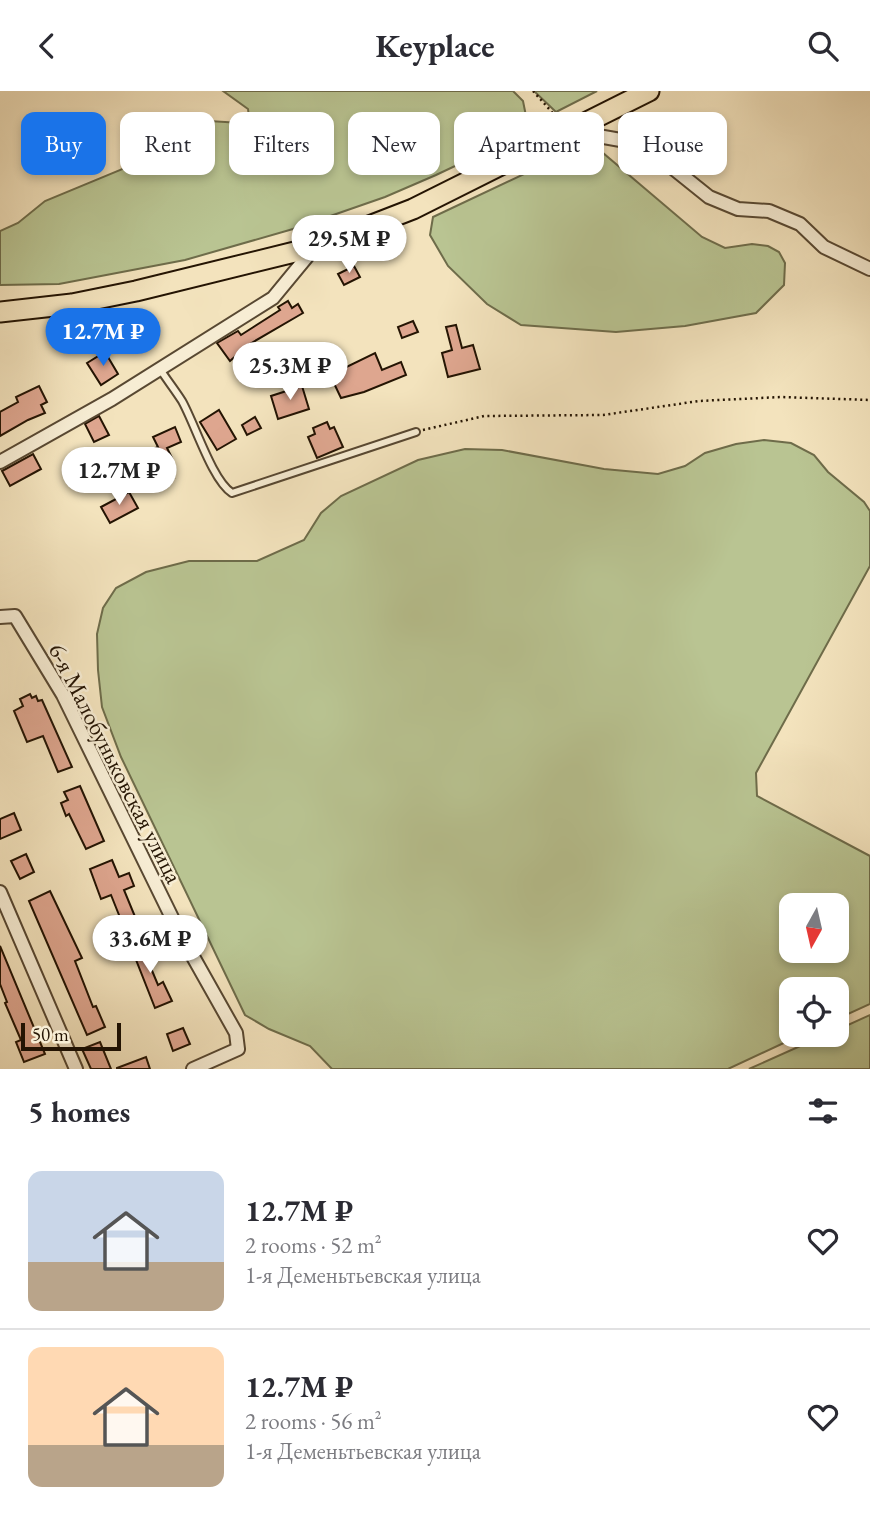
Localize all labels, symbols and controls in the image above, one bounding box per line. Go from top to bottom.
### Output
text: Keyplace [375,25,495,67]
icon: back [28,27,66,65]
icon: search [804,27,842,65]
chip: Buy [21,112,106,175]
chip: Rent [120,112,215,175]
chip: Filters [229,112,334,175]
chip: New [348,112,440,175]
chip: Apartment [454,112,604,175]
chip: House [618,112,727,175]
pin: 29.5M ₽ [284,215,414,275]
text: 29.5M ₽ [308,223,390,253]
pin: 12.7M ₽ [38,309,168,368]
text: 12.7M ₽ [62,316,144,346]
pin: 25.3M ₽ [225,343,355,402]
text: 25.3M ₽ [249,350,331,380]
pin: 12.7M ₽ [54,447,184,507]
text: 12.7M ₽ [78,455,160,485]
street label: 6-я Малобуньковская улица [42,638,190,889]
north arrow [779,893,849,963]
map controls [779,893,849,1047]
pin: 33.6M ₽ [85,915,215,975]
text: 33.6M ₽ [109,923,191,953]
button: locate [779,977,849,1047]
scale bar [21,1020,121,1052]
text: 50 m [32,1022,69,1047]
text: 5 homes [28,1092,130,1131]
icon: filters [804,1092,842,1130]
text: 12.7M ₽ [245,1191,353,1230]
icon: home [84,1199,168,1283]
icon: heart [804,1222,842,1260]
text: 2 rooms · 52 m² [245,1230,382,1260]
text: 1-я Деменьтьевская улица [245,1260,481,1290]
text: 12.7M ₽ [245,1367,353,1406]
icon: home [84,1375,168,1459]
icon: heart [804,1398,842,1436]
text: 2 rooms · 56 m² [245,1406,382,1436]
text: 1-я Деменьтьевская улица [245,1436,481,1466]

